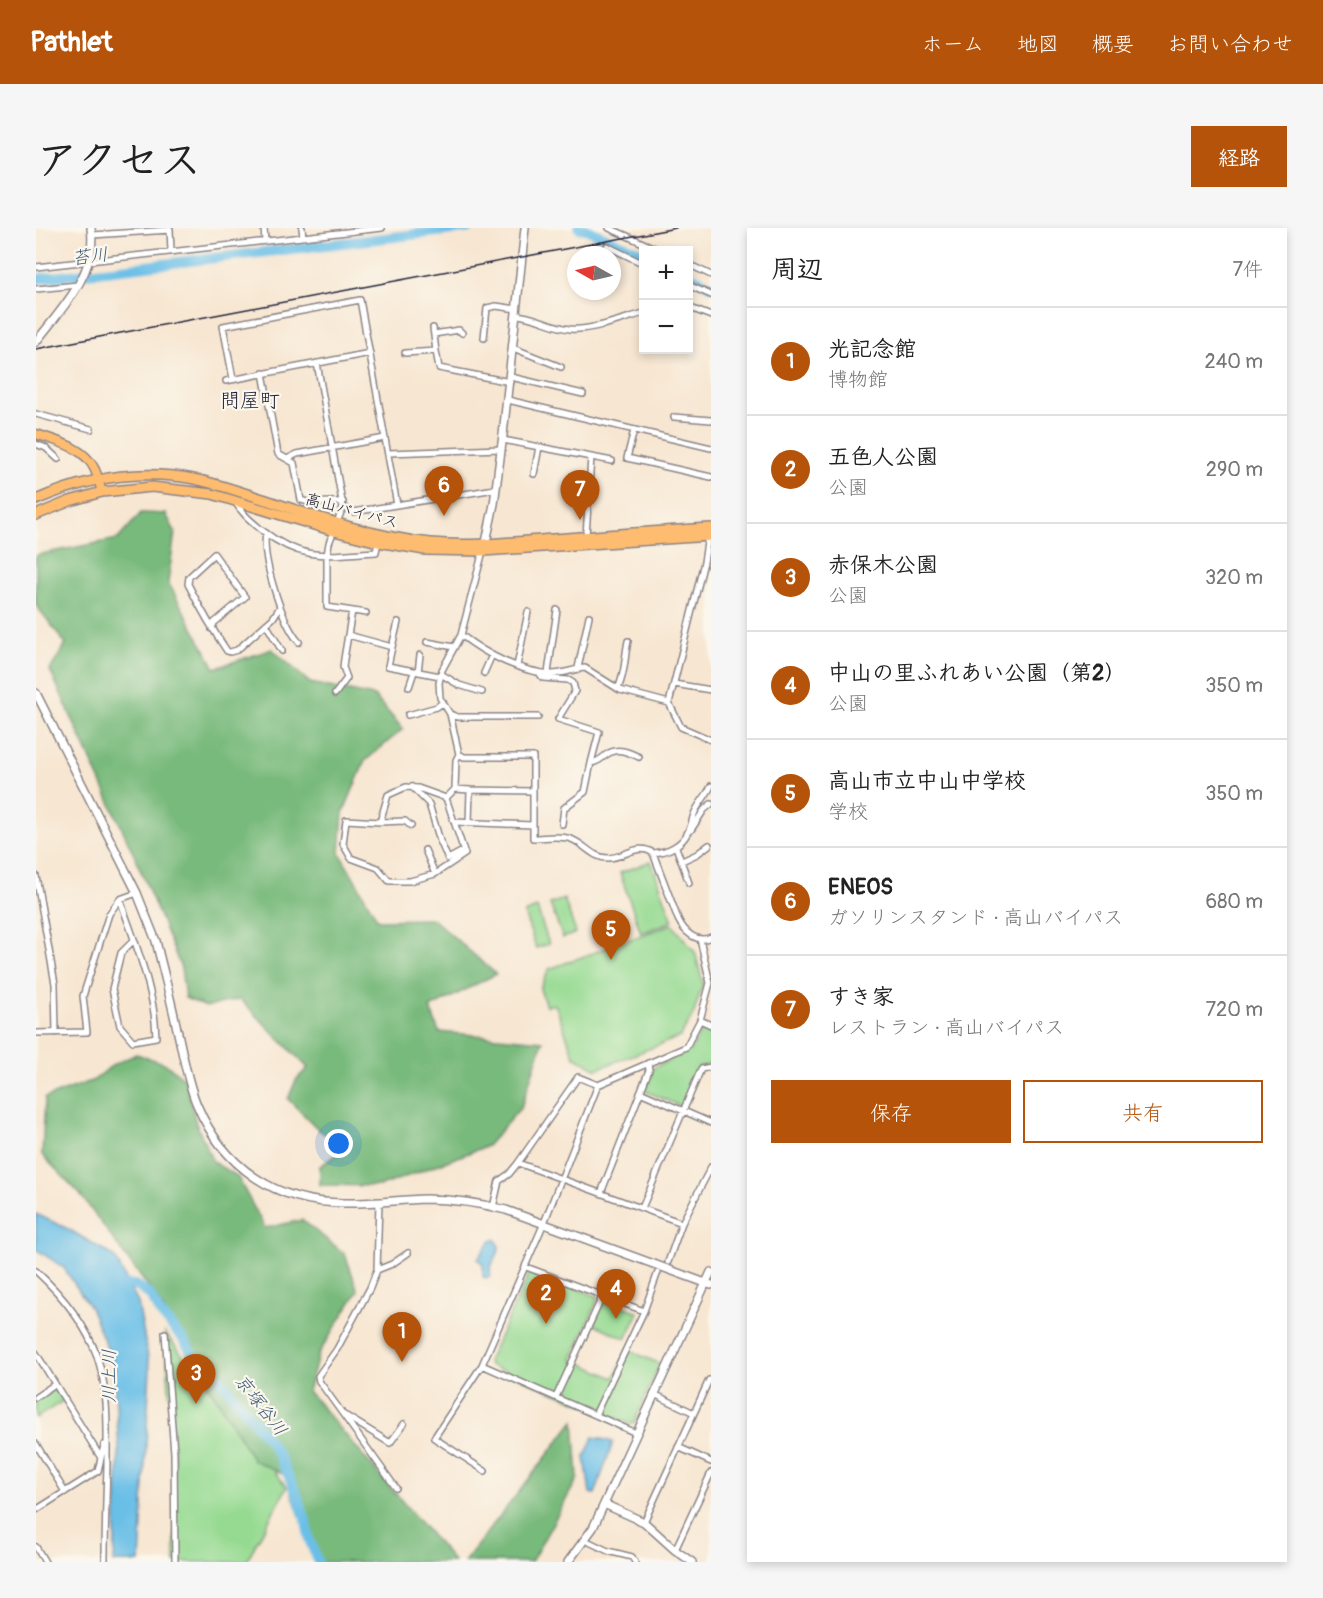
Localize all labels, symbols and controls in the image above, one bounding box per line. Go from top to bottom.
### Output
text: Pathlet [30,25,113,60]
text: ホーム [922,31,984,58]
text: 地図 [1017,31,1059,58]
text: 概要 [1092,31,1134,58]
text: お問い合わせ [1167,31,1293,58]
button: 経路 [1191,126,1287,187]
text: アクセス [36,135,201,187]
water label: 苔川 [71,243,109,270]
north arrow [567,246,621,300]
map controls [639,246,693,354]
button: + [639,246,693,300]
text: 周辺 [771,254,823,286]
text: 7件 [1232,257,1263,282]
button: − [639,300,693,354]
text: 光記念館 [828,335,916,363]
text: 1 [787,349,794,374]
text: 240 m [1204,349,1263,374]
text: 博物館 [828,367,888,392]
district label: 問屋町 [220,388,280,413]
text: 五色人公園 [828,443,938,471]
text: 2 [785,457,796,482]
text: 290 m [1206,457,1263,482]
pin: 6 [424,466,464,516]
pin: 7 [560,470,600,520]
text: 公園 [828,475,868,500]
street label: 高山バイパス [303,489,401,533]
text: 赤保木公園 [828,551,938,579]
text: 3 [785,565,796,590]
text: 320 m [1205,565,1263,590]
text: 公園 [828,583,868,608]
text: 中山の里ふれあい公園（第2） [828,659,1126,687]
text: 4 [785,673,796,698]
text: 350 m [1205,673,1263,698]
text: 公園 [828,691,868,716]
text: 高山市立中山中学校 [828,767,1026,795]
text: 5 [785,781,796,806]
text: 350 m [1205,781,1263,806]
text: 学校 [828,799,868,824]
text: ENEOS [828,873,893,901]
text: 6 [785,889,796,914]
text: 680 m [1206,889,1263,914]
text: ガソリンスタンド · 高山バイパス [828,905,1123,930]
pin: 5 [592,910,630,960]
text: すき家 [828,983,894,1011]
text: 7 [785,997,796,1022]
text: 720 m [1205,997,1263,1022]
text: レストラン · 高山バイパス [828,1015,1064,1040]
button: 保存 [771,1080,1011,1143]
button: 共有 [1023,1080,1263,1143]
your location [324,1129,353,1158]
pin: 4 [596,1270,636,1319]
pin: 2 [526,1274,566,1324]
pin: 1 [382,1312,422,1362]
water label: 川上川 [98,1349,121,1403]
pin: 3 [176,1354,216,1404]
water label: 京塚谷川 [229,1370,292,1441]

